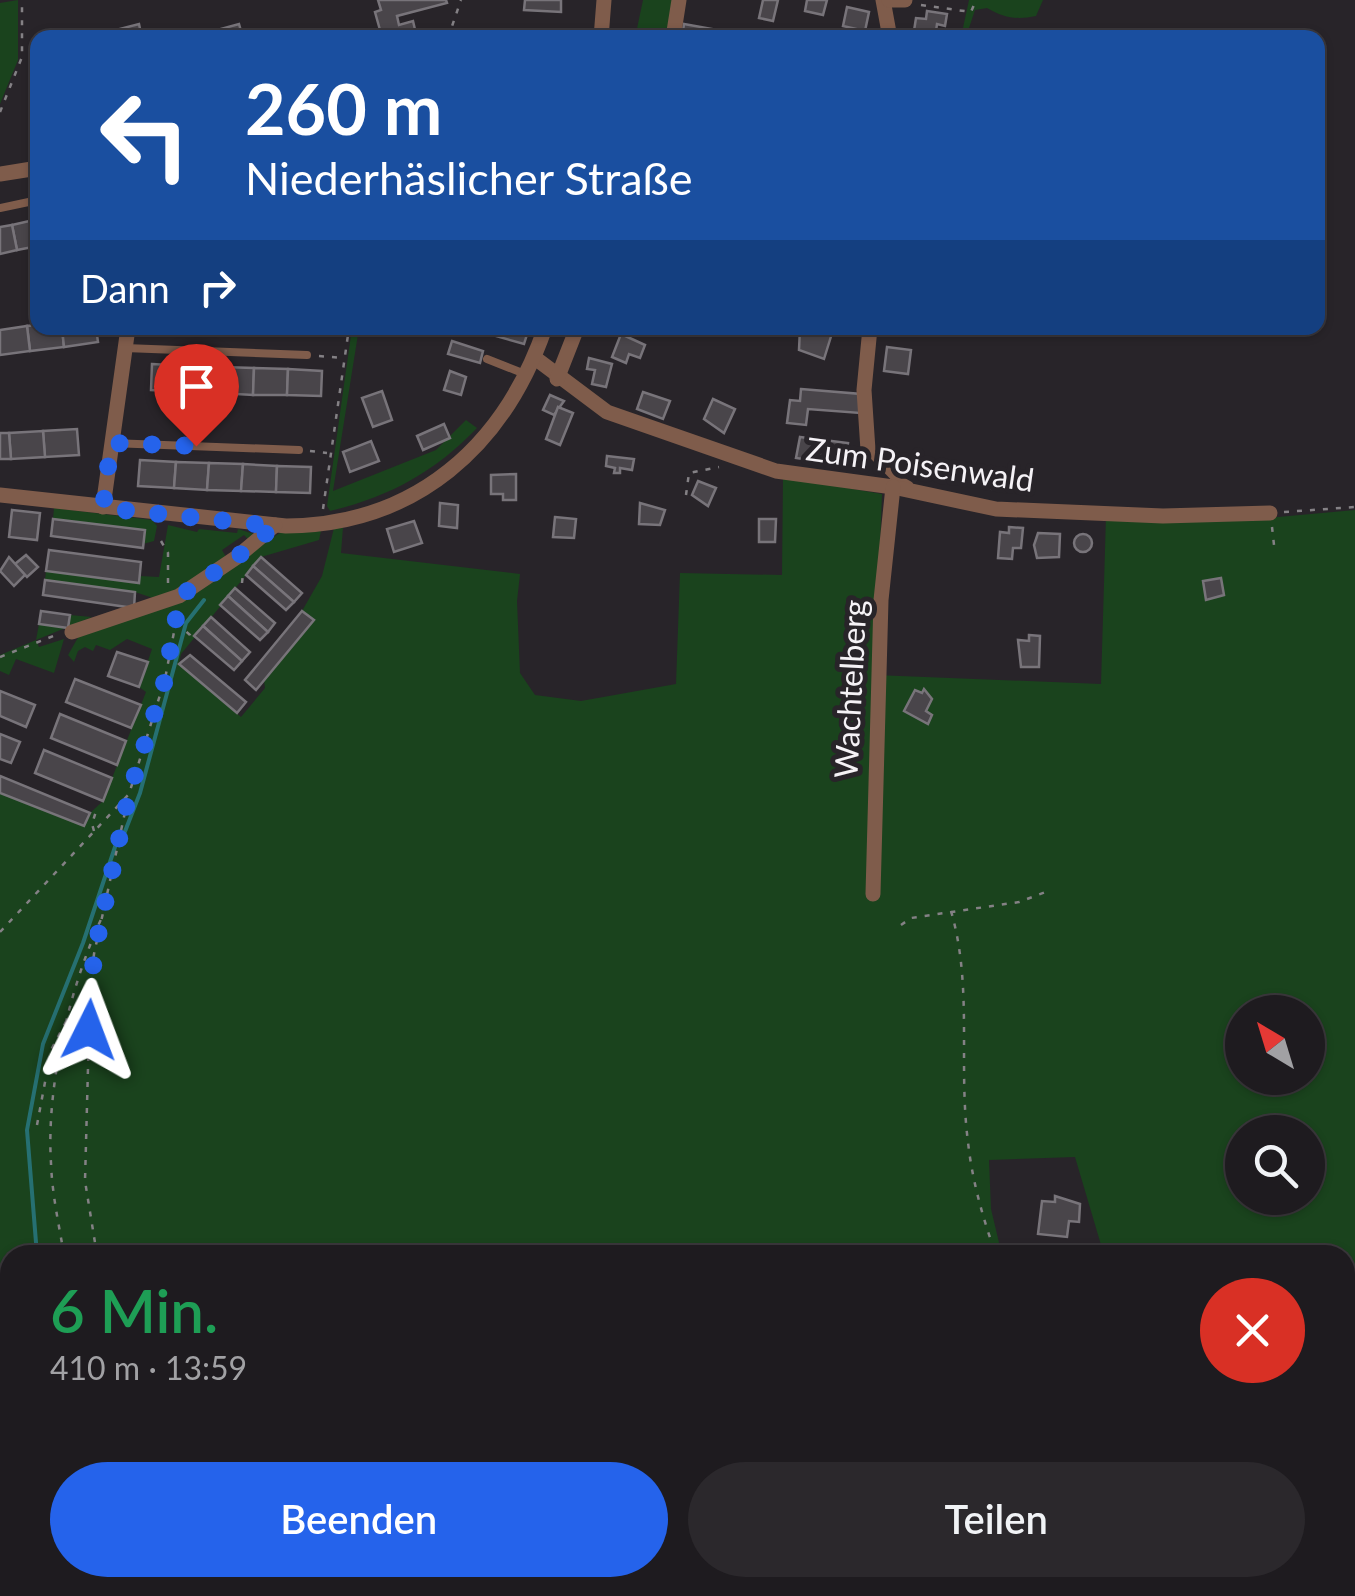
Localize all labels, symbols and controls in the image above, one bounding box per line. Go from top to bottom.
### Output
text: 260 m [245,66,442,150]
icon: left [80,70,210,200]
text: Niederhäslicher Straße [245,151,692,205]
icon: right [190,260,245,315]
text: Dann [80,265,170,311]
pin [154,344,239,447]
icon: arrive [169,359,224,414]
street label: Zum Poisenwald [804,428,1037,499]
street label: Wachtelberg [825,599,874,779]
position arrow [37,978,141,1082]
north arrow [1225,995,1325,1095]
map controls [1225,995,1325,1215]
button: search [1225,1115,1325,1215]
text: 6 Min. [50,1274,218,1346]
button: close [1200,1278,1305,1383]
text: 410 m · 13:59 [50,1348,247,1387]
button: Beenden [50,1462,668,1577]
button: Teilen [688,1462,1305,1577]

